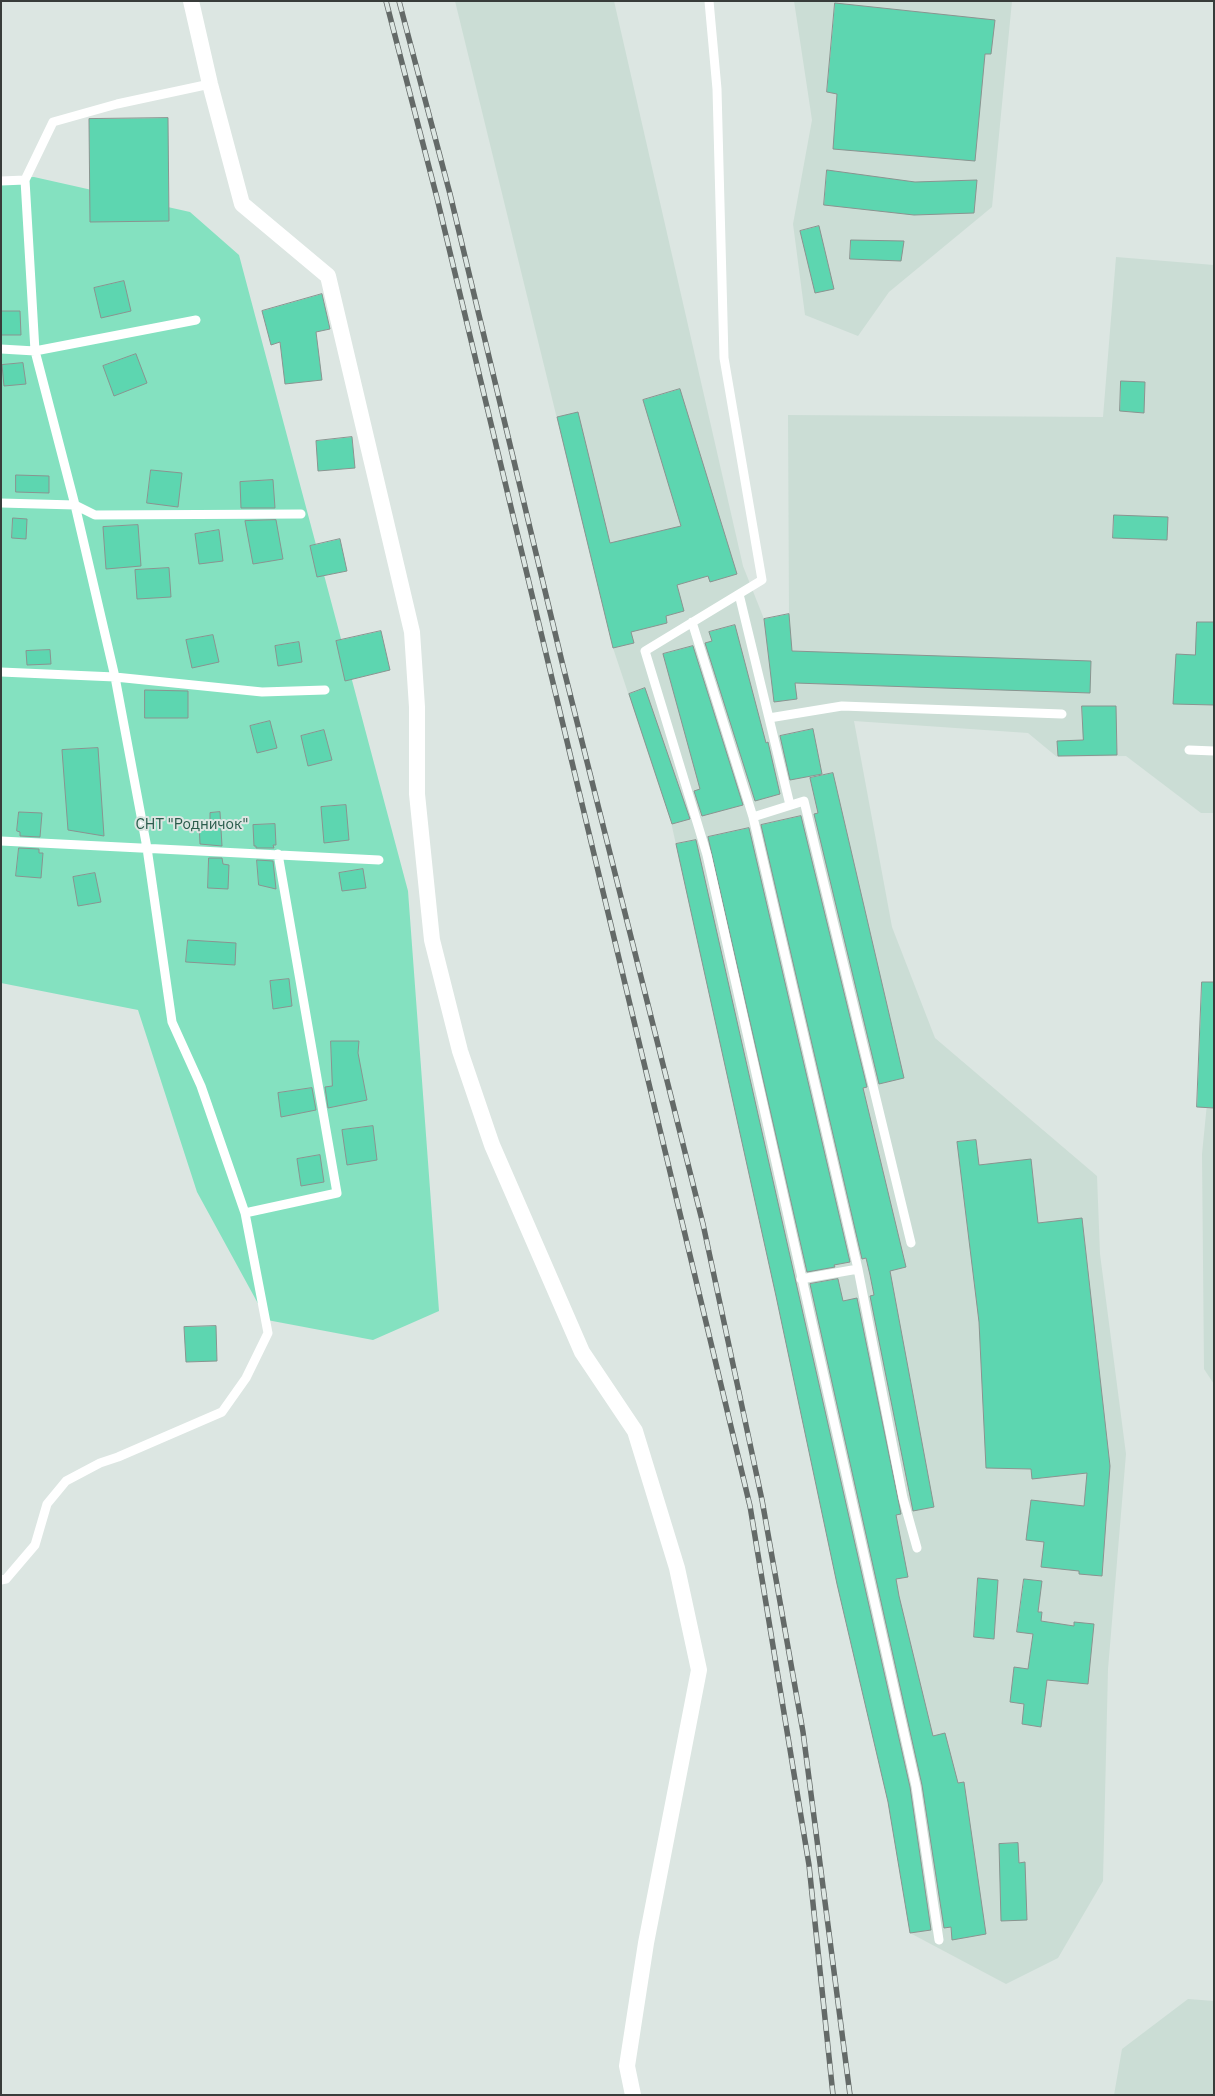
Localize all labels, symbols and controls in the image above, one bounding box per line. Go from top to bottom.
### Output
park label: СНТ "Родничок" [135,816,249,834]

